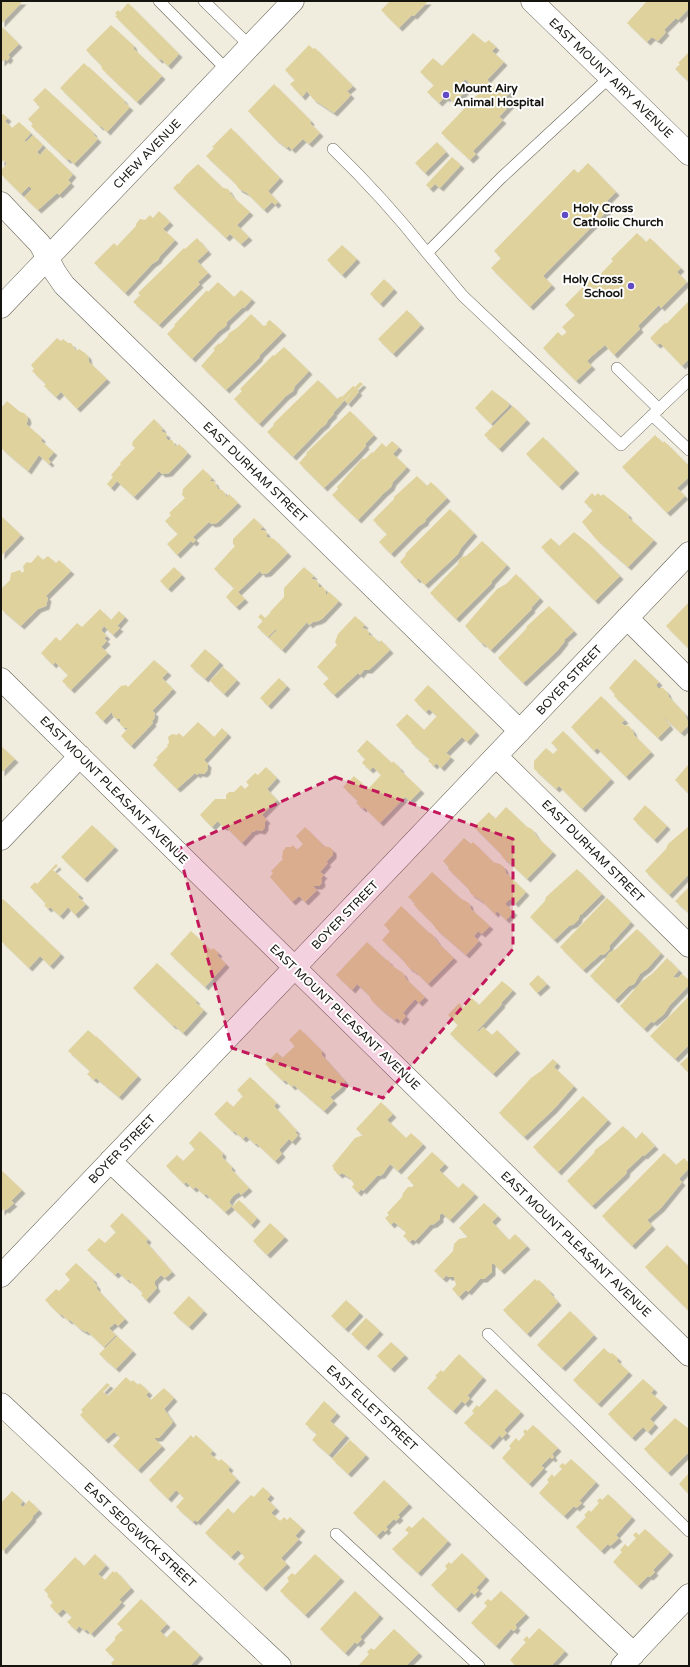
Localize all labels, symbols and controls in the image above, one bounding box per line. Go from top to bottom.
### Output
street label: EAST MOUNT AIRY AVENUE [546,15,676,141]
place label: Mount Airy Animal Hospital [454,81,544,110]
marker: Mount Airy Animal Hospital [441,90,451,100]
street label: CHEW AVENUE [110,116,184,192]
place label: Holy Cross Catholic Church [573,201,664,229]
marker: Holy Cross Catholic Church [560,210,570,220]
place label: Holy Cross School [563,272,623,300]
marker: Holy Cross School [626,281,636,291]
street label: EAST DURHAM STREET [200,419,310,526]
street label: BOYER STREET [533,642,605,718]
street label: EAST MOUNT PLEASANT AVENUE [37,713,191,867]
street label: EAST DURHAM STREET [539,797,648,906]
street label: BOYER STREET [309,877,382,952]
street label: EAST MOUNT PLEASANT AVENUE [267,941,423,1093]
street label: BOYER STREET [86,1111,159,1186]
street label: EAST MOUNT PLEASANT AVENUE [498,1168,654,1320]
street label: EAST ELLET STREET [324,1362,421,1454]
street label: EAST SEDGWICK STREET [81,1480,199,1591]

